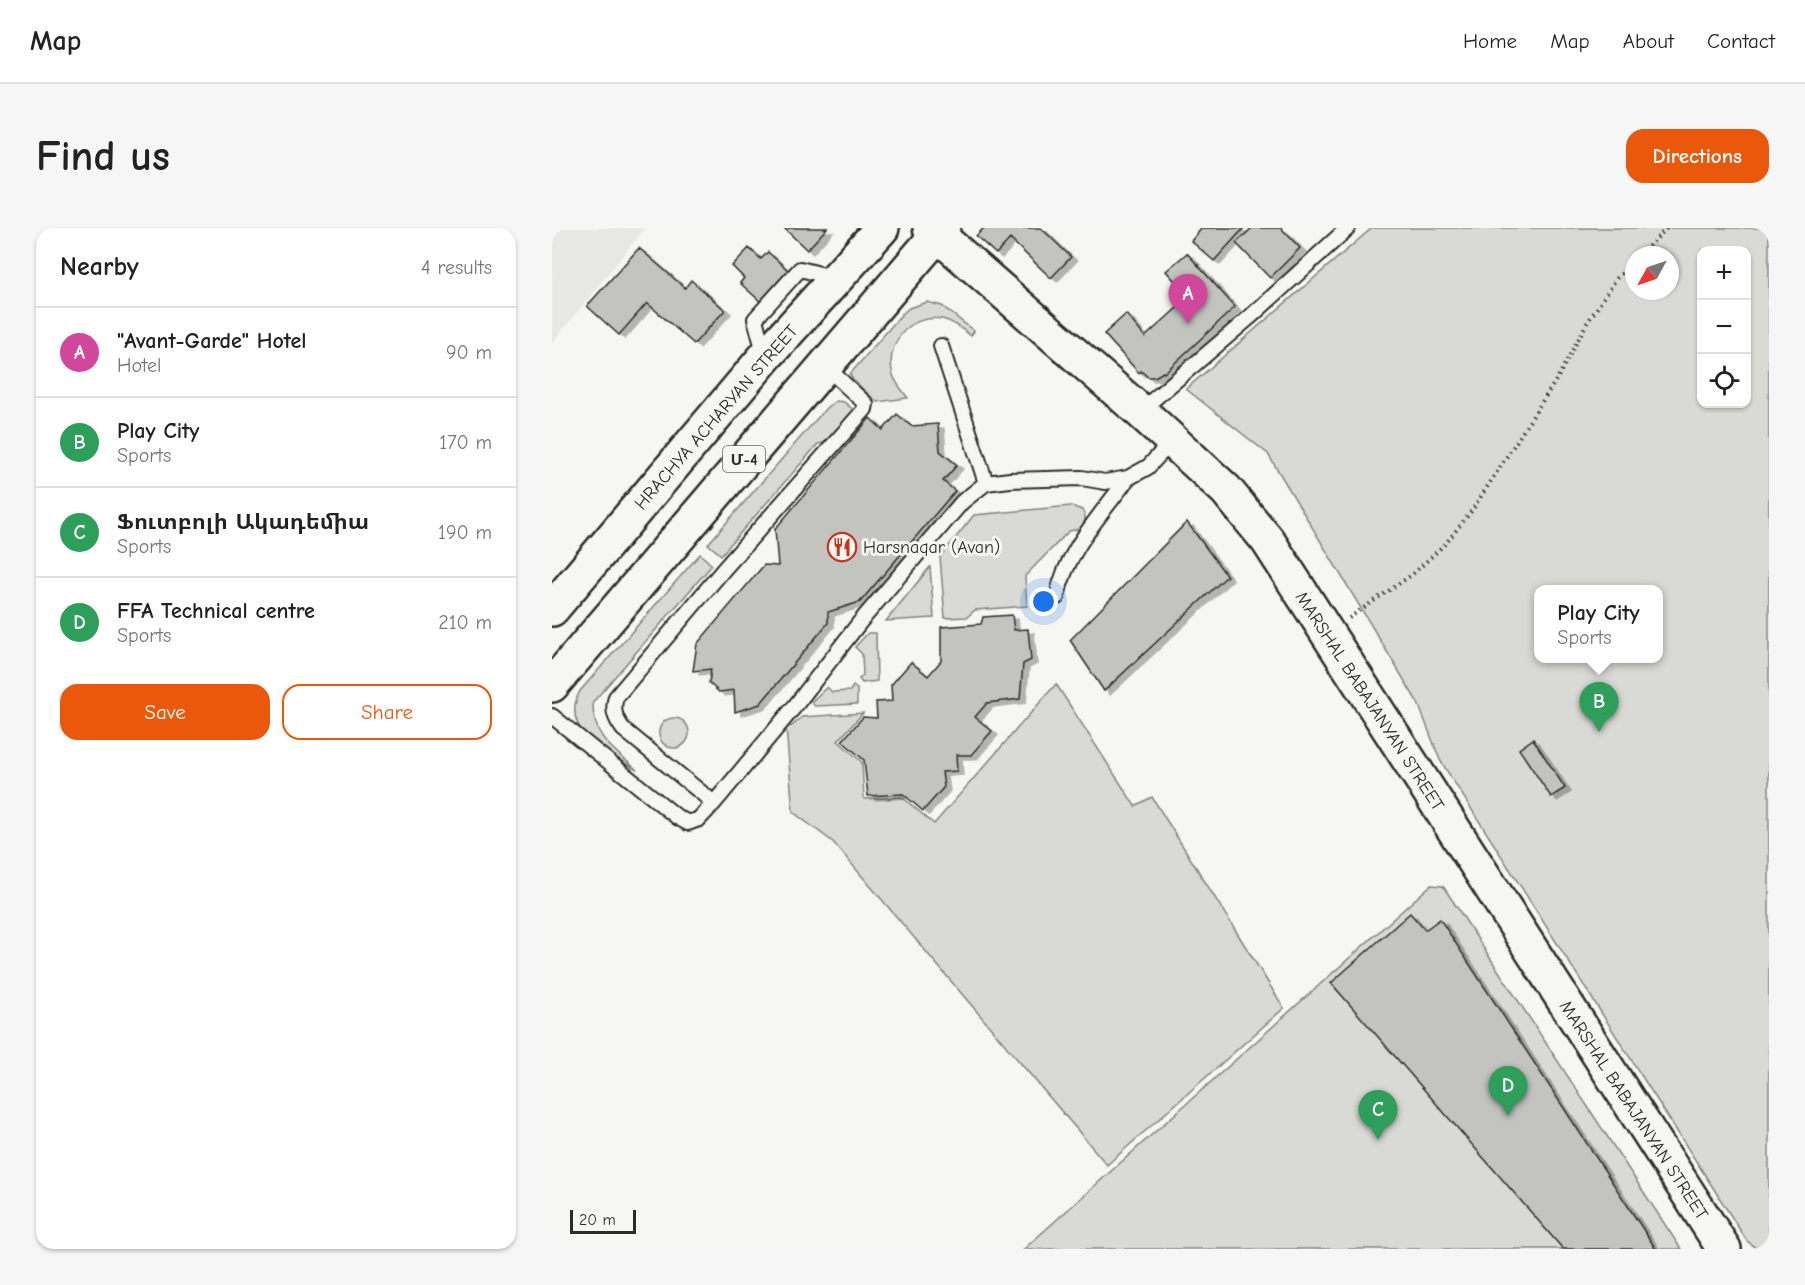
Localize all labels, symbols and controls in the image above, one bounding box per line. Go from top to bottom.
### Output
text: Map [30,25,81,57]
text: Home [1463,29,1517,53]
text: Map [1550,29,1590,53]
text: About [1623,29,1674,53]
text: Contact [1707,29,1775,53]
button: Directions [1626,129,1769,183]
text: Find us [36,132,170,181]
north arrow [1625,246,1679,300]
map controls [1697,246,1751,408]
button: + [1697,246,1751,300]
text: Nearby [60,252,139,282]
text: 4 results [421,256,492,279]
pin: A [1168,274,1208,324]
button: − [1697,300,1751,354]
street label: HRACHYA ACHARYAN STREET [630,320,803,514]
text: "Avant-Garde" Hotel [117,328,306,354]
text: A [74,341,85,364]
text: 90 m [446,341,492,364]
text: Hotel [117,354,161,377]
button: locate [1697,354,1751,408]
text: Play City [117,418,199,444]
text: B [73,431,86,454]
text: 170 m [439,431,492,454]
text: Sports [117,444,171,467]
road number: Մ-4 [723,446,765,472]
text: Ֆուտբոլի Ակադեմիա [117,509,369,535]
text: C [73,521,86,544]
text: 190 m [438,521,492,544]
restaurant icon: Harsnaqar (Avan) [826,531,858,563]
text: Sports [117,535,171,558]
place label: Harsnaqar (Avan) [863,537,1000,558]
popup [1534,585,1663,663]
your location [1029,587,1058,616]
street label: MARSHAL BABAJANYAN STREET [1291,588,1449,815]
text: FFA Technical centre [117,598,315,624]
text: Play City [1557,600,1640,626]
text: D [73,611,86,634]
text: 210 m [438,611,492,634]
text: Sports [117,624,171,647]
text: Sports [1557,626,1612,649]
pin: B [1580,682,1618,732]
button: Save [60,684,270,740]
button: Share [282,684,492,740]
street label: MARSHAL BABAJANYAN STREET [1555,997,1713,1224]
pin: D [1488,1066,1528,1116]
pin: C [1358,1090,1398,1140]
scale bar [570,1207,636,1234]
text: 20 m [579,1211,616,1229]

